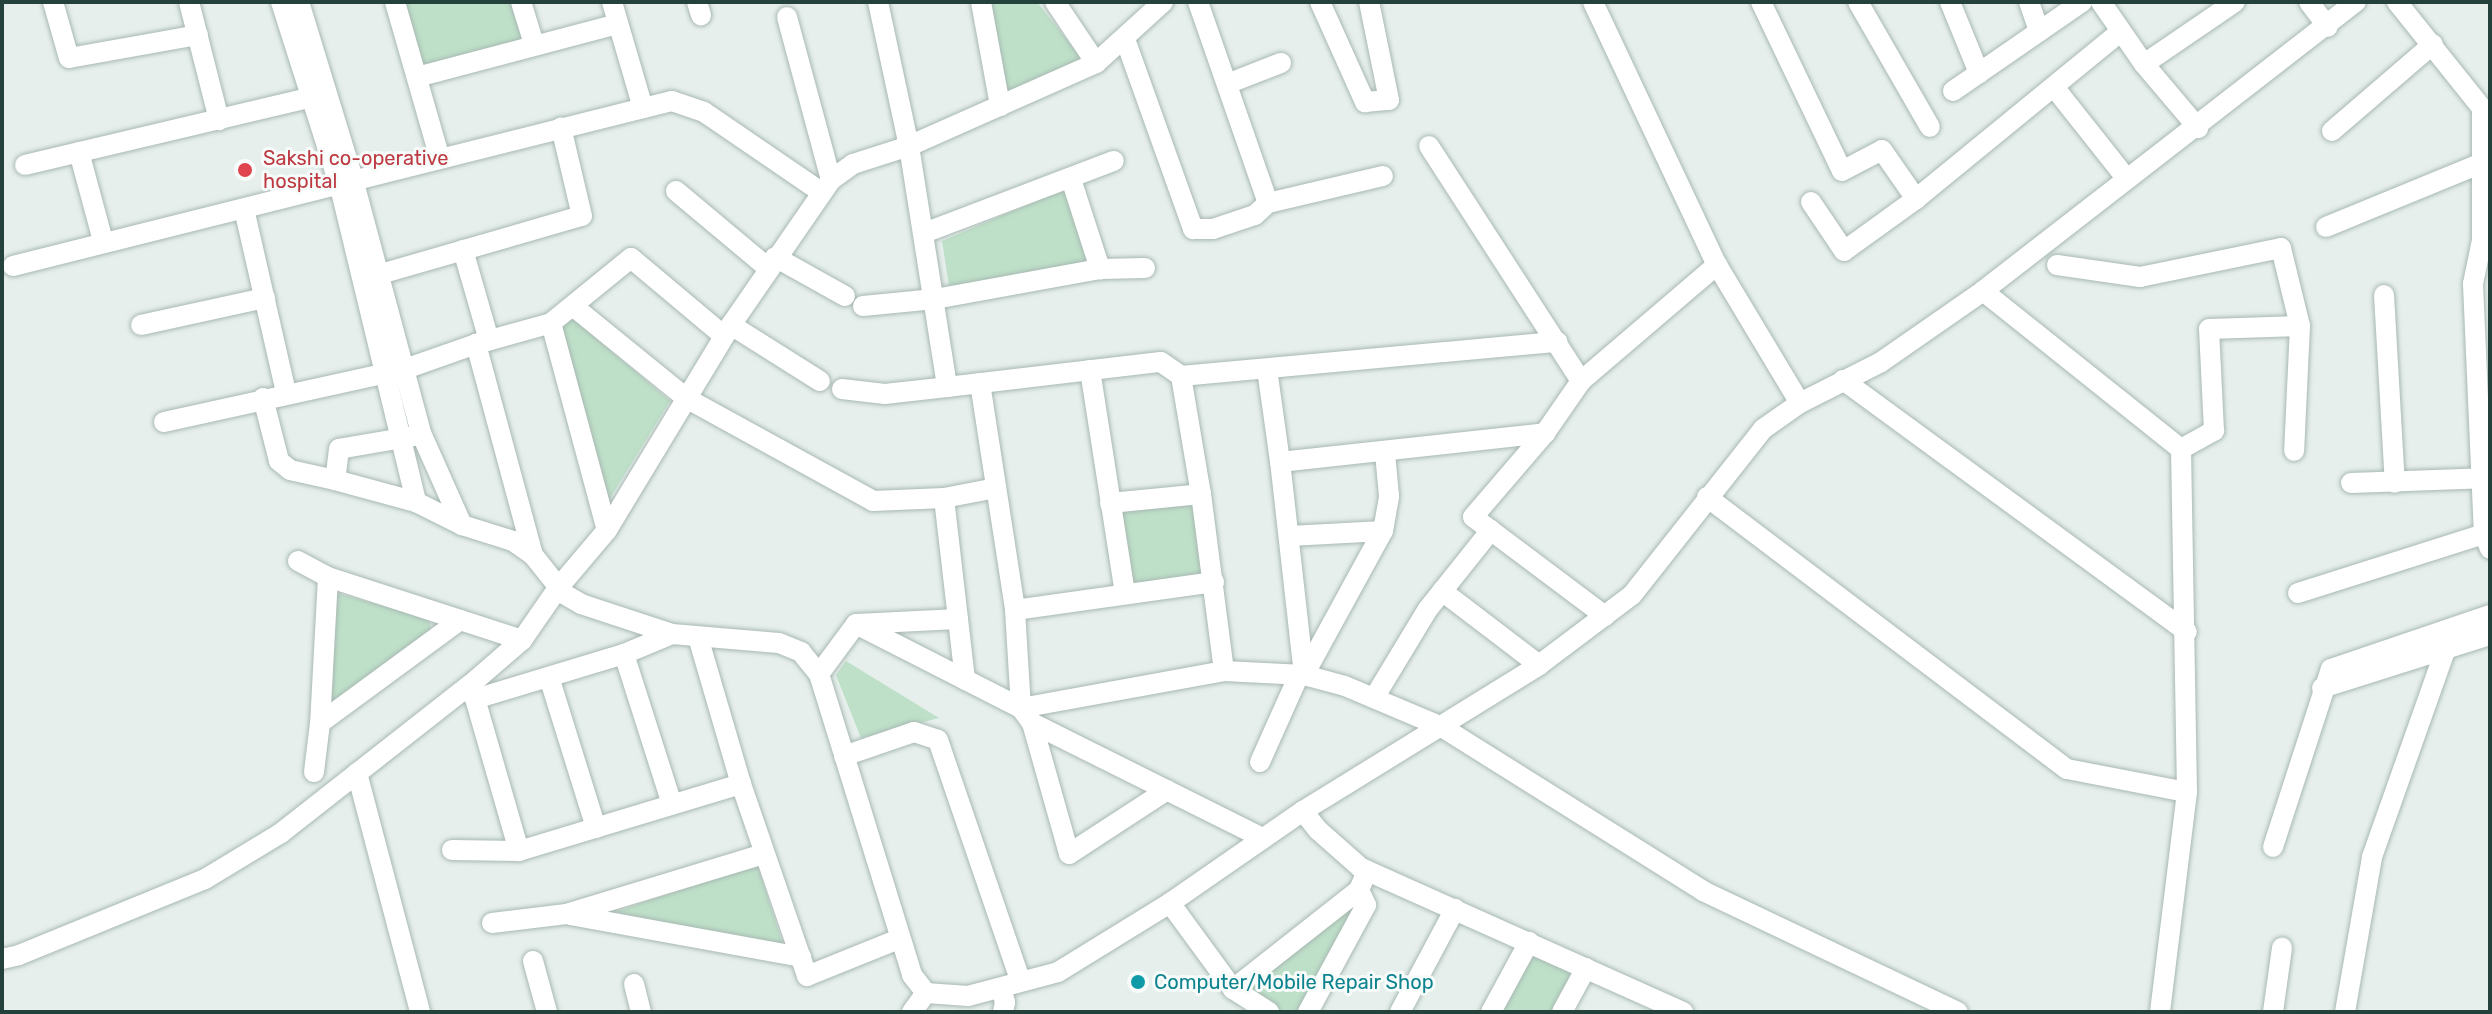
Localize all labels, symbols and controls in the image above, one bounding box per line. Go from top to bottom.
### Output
place label: Sakshi co-operative hospital [263,146,448,193]
marker: Sakshi co-operative hospital [234,159,256,181]
place label: Computer/Mobile Repair Shop [1154,970,1434,994]
marker: Computer/Mobile Repair Shop [1129,973,1147,991]

